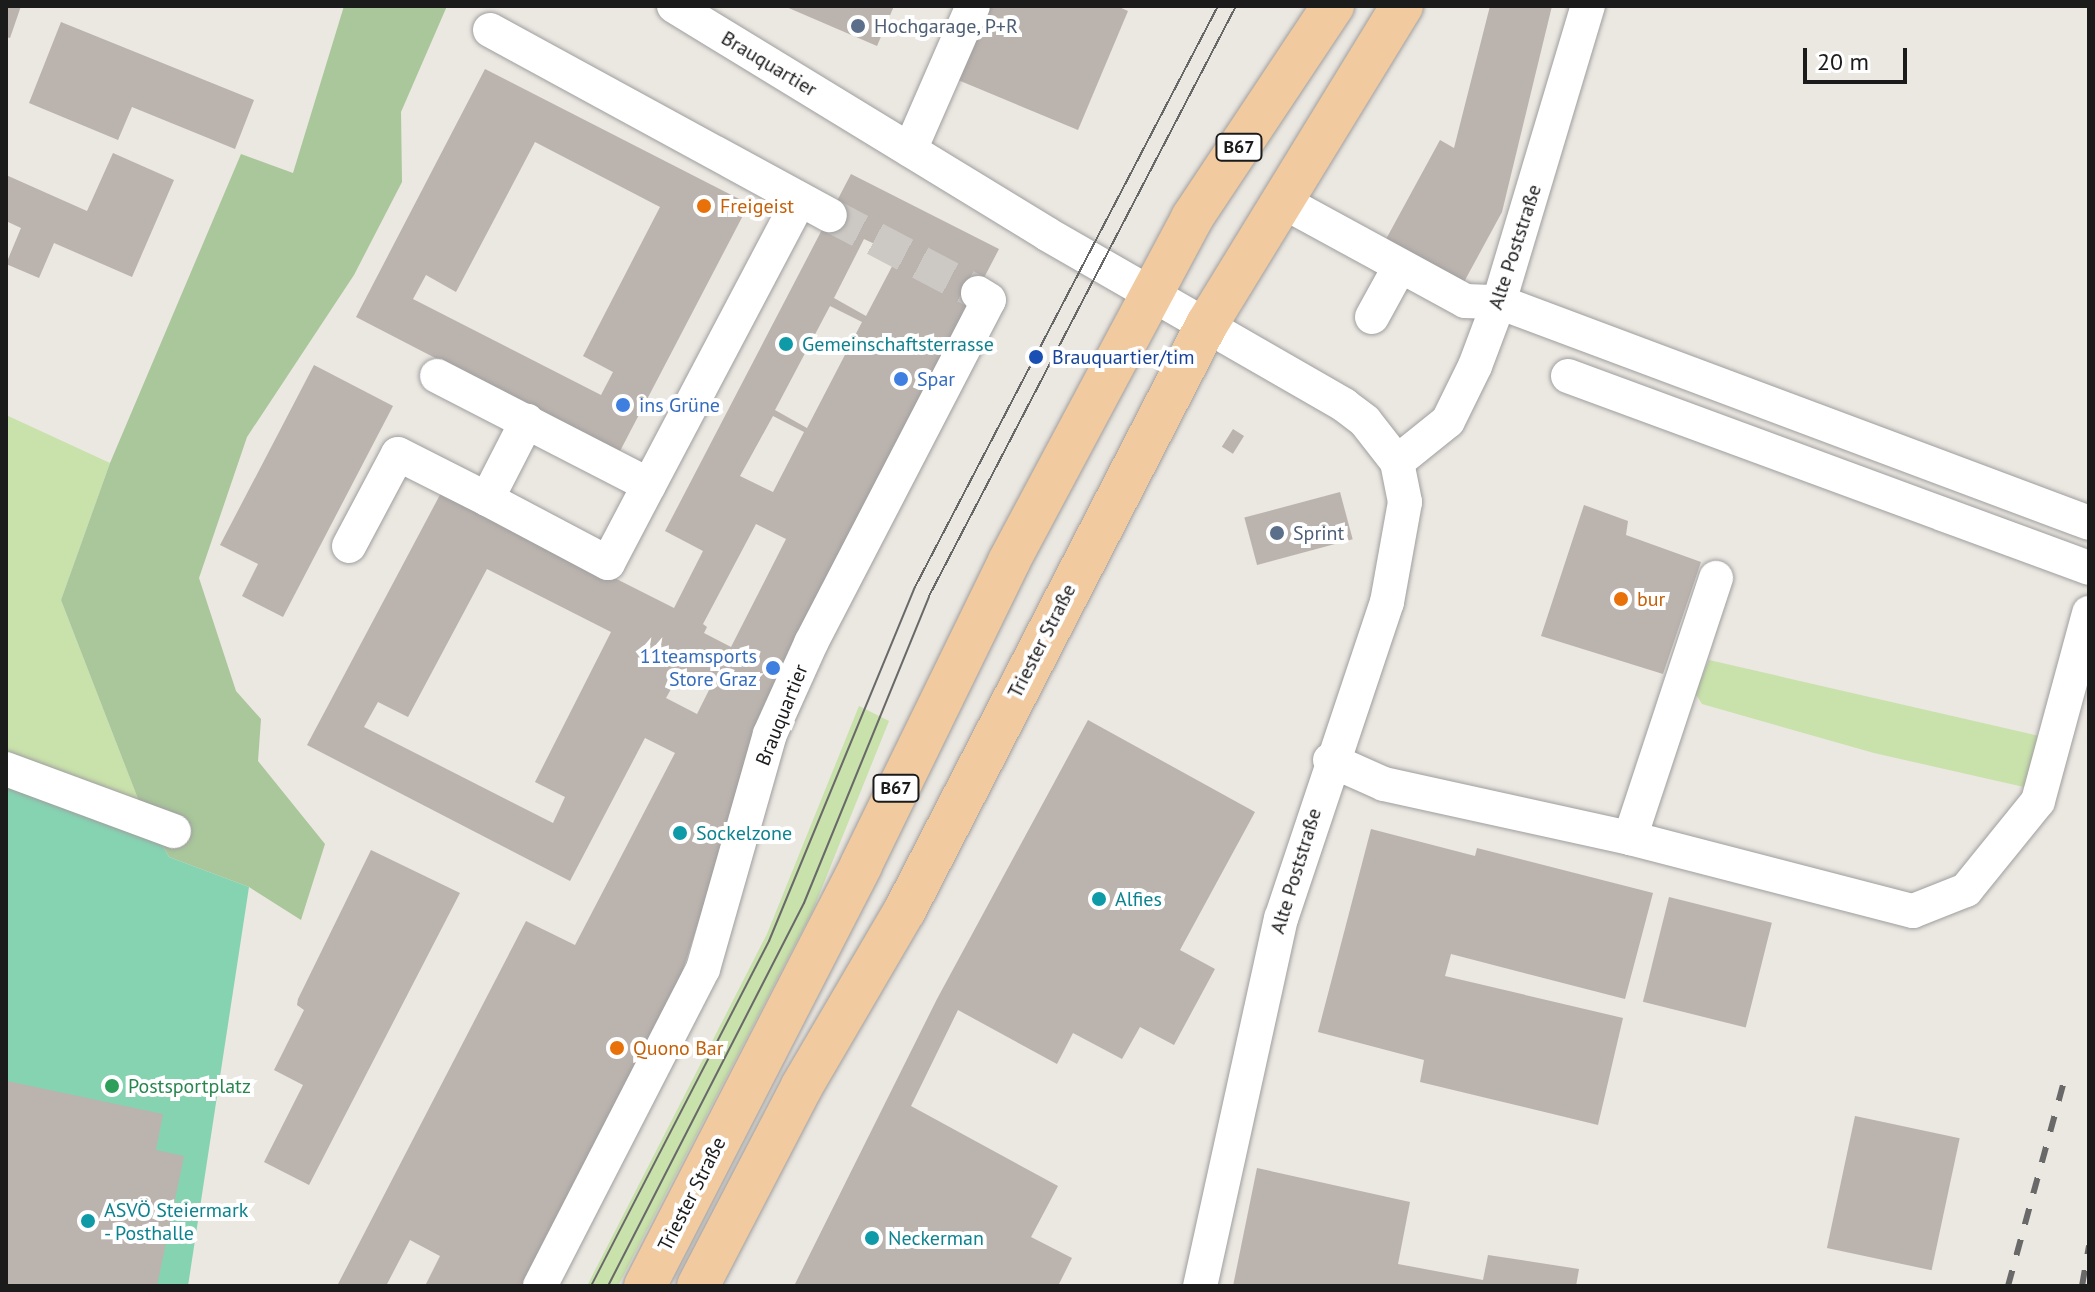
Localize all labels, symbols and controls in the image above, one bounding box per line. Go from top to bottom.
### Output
place label: Hochgarage, P+R [874,14,1019,38]
marker: Hochgarage, P+R [849,17,867,35]
street label: Brauquartier [717,26,821,102]
scale bar [1807,32,1911,82]
text: 20 m [1817,46,1869,77]
road number: B67 [1215,133,1263,161]
street label: Alte Poststraße [1484,182,1546,312]
place label: Freigeist [720,194,794,218]
marker: Freigeist [695,197,713,215]
place label: Gemeinschaftsterrasse [802,332,994,356]
marker: Gemeinschaftsterrasse [777,335,795,353]
place label: Brauquartier/tim [1052,345,1195,369]
marker: Brauquartier/tim [1027,348,1045,366]
place label: Spar [917,367,955,391]
marker: Spar [892,370,910,388]
place label: ins Grüne [639,393,720,417]
marker: ins Grüne [614,396,632,414]
place label: Sprint [1293,521,1344,545]
marker: Sprint [1268,524,1286,542]
street label: Triester Straße [1003,580,1081,702]
place label: bur [1637,587,1665,611]
marker: bur [1612,590,1630,608]
place label: 11teamsports Store Graz [640,644,757,691]
marker: 11teamsports Store Graz [764,659,782,677]
street label: Brauquartier [751,661,813,769]
road number: B67 [872,774,920,802]
street label: Alte Poststraße [1266,805,1326,937]
place label: Sockelzone [696,821,792,845]
marker: Sockelzone [671,824,689,842]
place label: Alfies [1115,887,1162,911]
marker: Alfies [1090,890,1108,908]
place label: Quono Bar [633,1036,724,1060]
marker: Quono Bar [608,1039,626,1057]
place label: Postsportplatz [128,1074,251,1098]
marker: Postsportplatz [103,1077,121,1095]
street label: Triester Straße [653,1133,731,1255]
place label: ASVÖ Steiermark - Posthalle [104,1198,248,1245]
marker: ASVÖ Steiermark - Posthalle [79,1212,97,1230]
place label: Neckerman [888,1226,984,1250]
marker: Neckerman [863,1229,881,1247]

